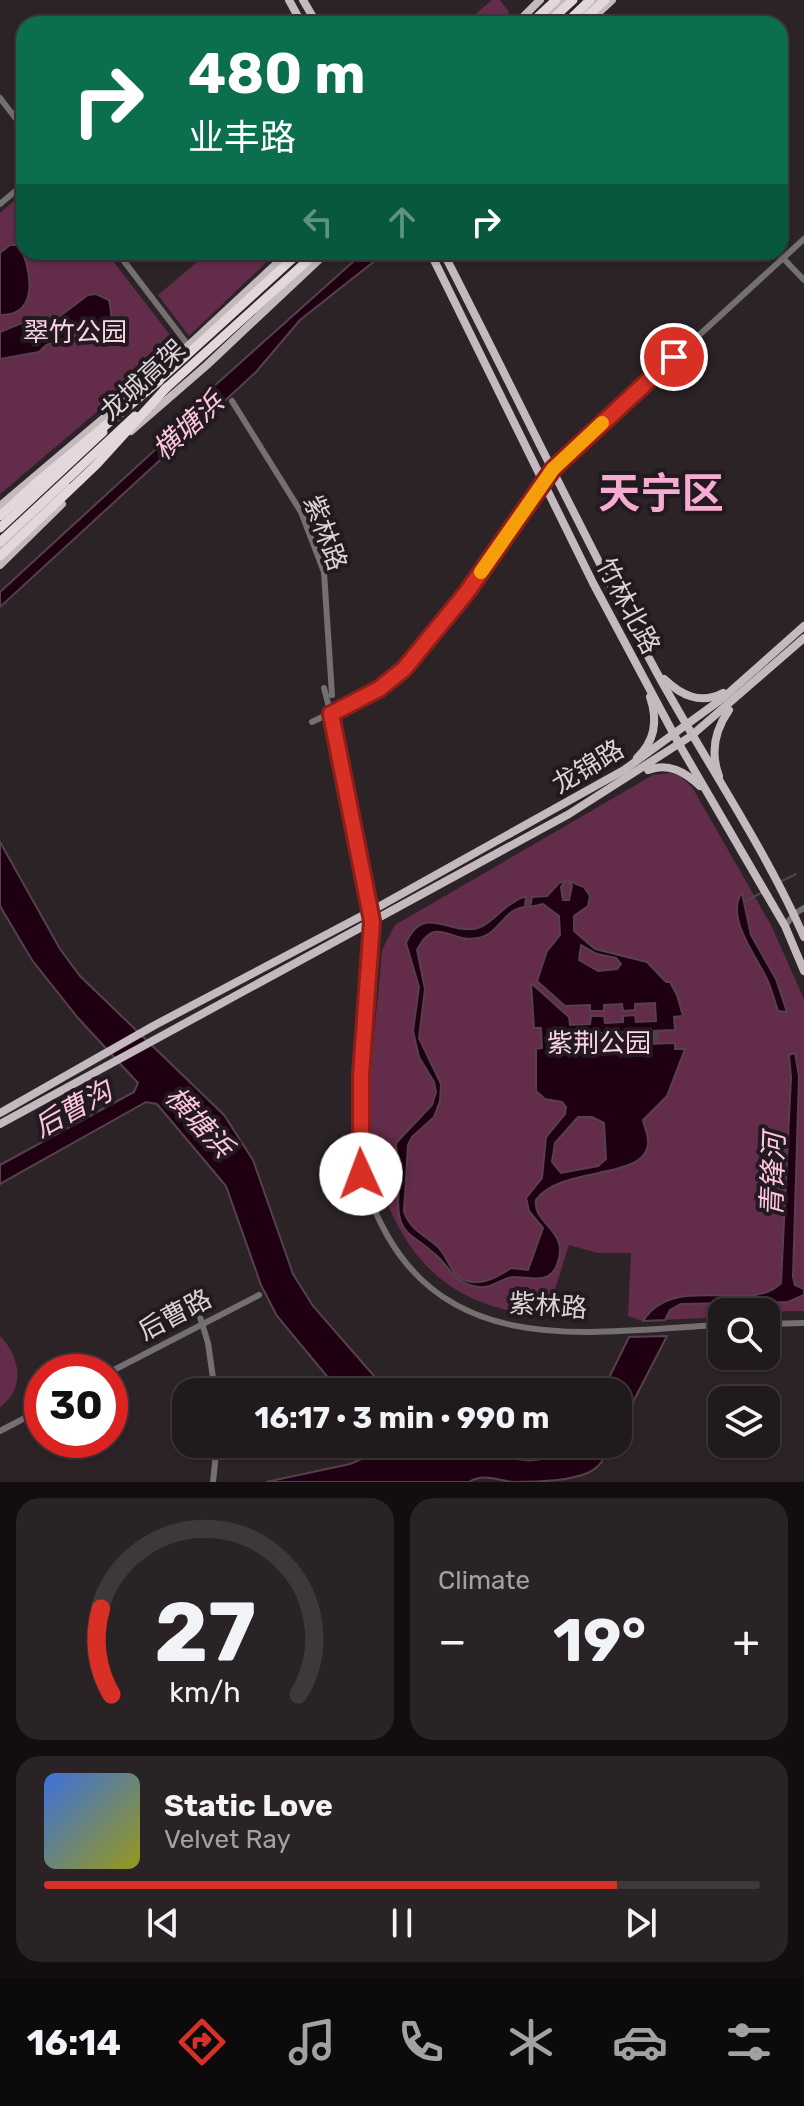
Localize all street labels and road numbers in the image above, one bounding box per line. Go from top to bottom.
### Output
street label: 龙城高架 [94,333,192,427]
street label: 紫林路 [297,491,353,575]
street label: 竹林北路 [590,553,666,659]
street label: 龙锦路 [547,734,629,800]
street label: 后曹路 [133,1283,217,1347]
street label: 紫林路 [508,1288,588,1324]

